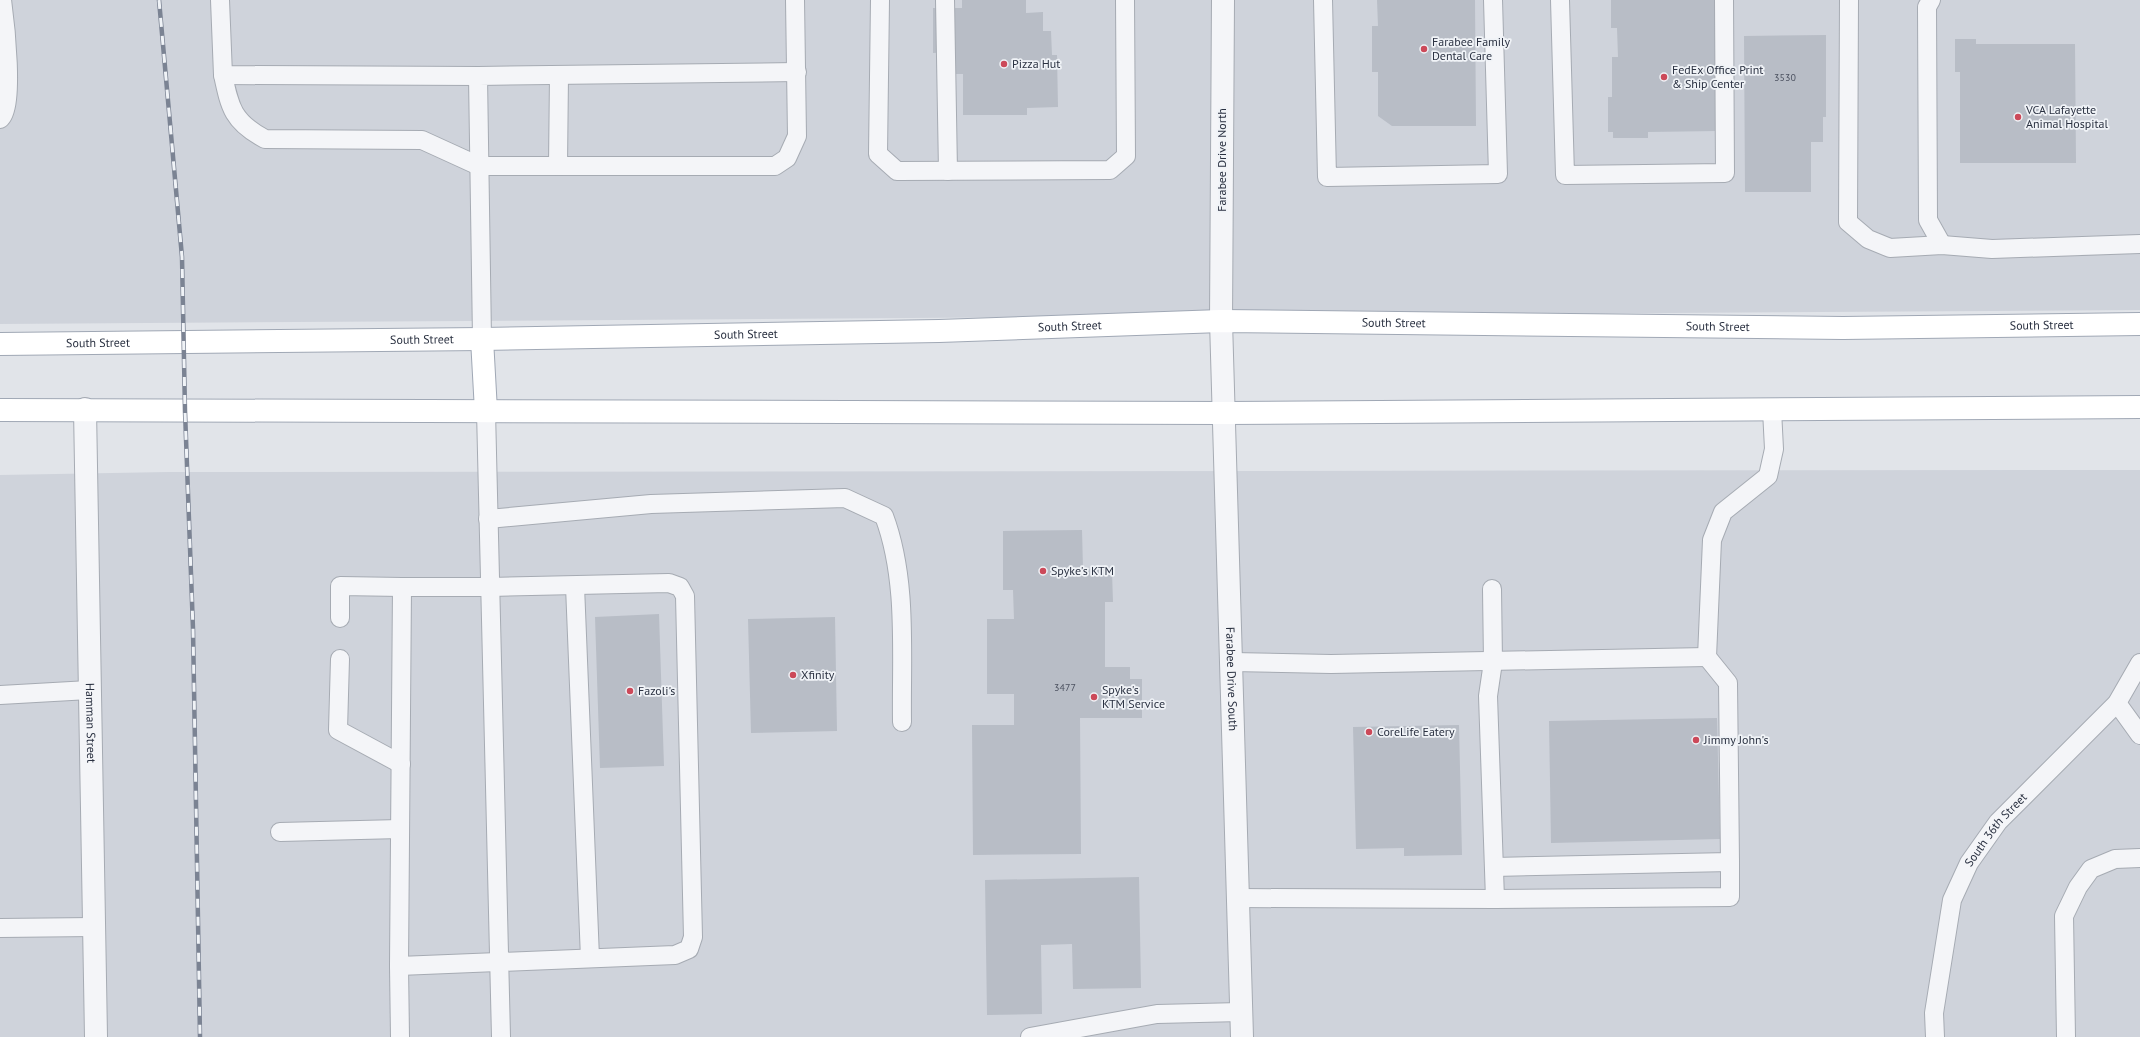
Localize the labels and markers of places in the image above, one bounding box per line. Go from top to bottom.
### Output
place label: Farabee Family Dental Care [1432,34,1511,63]
marker: Farabee Family Dental Care [1419,44,1429,54]
place label: Pizza Hut [1012,56,1060,71]
marker: Pizza Hut [999,59,1009,69]
place label: FedEx Office Print & Ship Center [1672,62,1763,91]
marker: FedEx Office Print & Ship Center [1659,72,1669,82]
place label: VCA Lafayette Animal Hospital [2025,102,2108,131]
marker: VCA Lafayette Animal Hospital [2013,112,2023,122]
place label: Spyke's KTM [1051,563,1114,578]
marker: Spyke's KTM [1038,566,1048,576]
place label: Xfinity [801,667,835,682]
marker: Xfinity [788,670,798,680]
place label: Spyke's KTM Service [1102,682,1165,711]
place label: Fazoli's [638,683,675,698]
marker: Fazoli's [625,686,635,696]
marker: Spyke's KTM Service [1089,692,1099,702]
place label: CoreLife Eatery [1377,724,1455,739]
marker: CoreLife Eatery [1364,727,1374,737]
place label: Jimmy John's [1703,732,1769,747]
marker: Jimmy John's [1691,735,1701,745]

